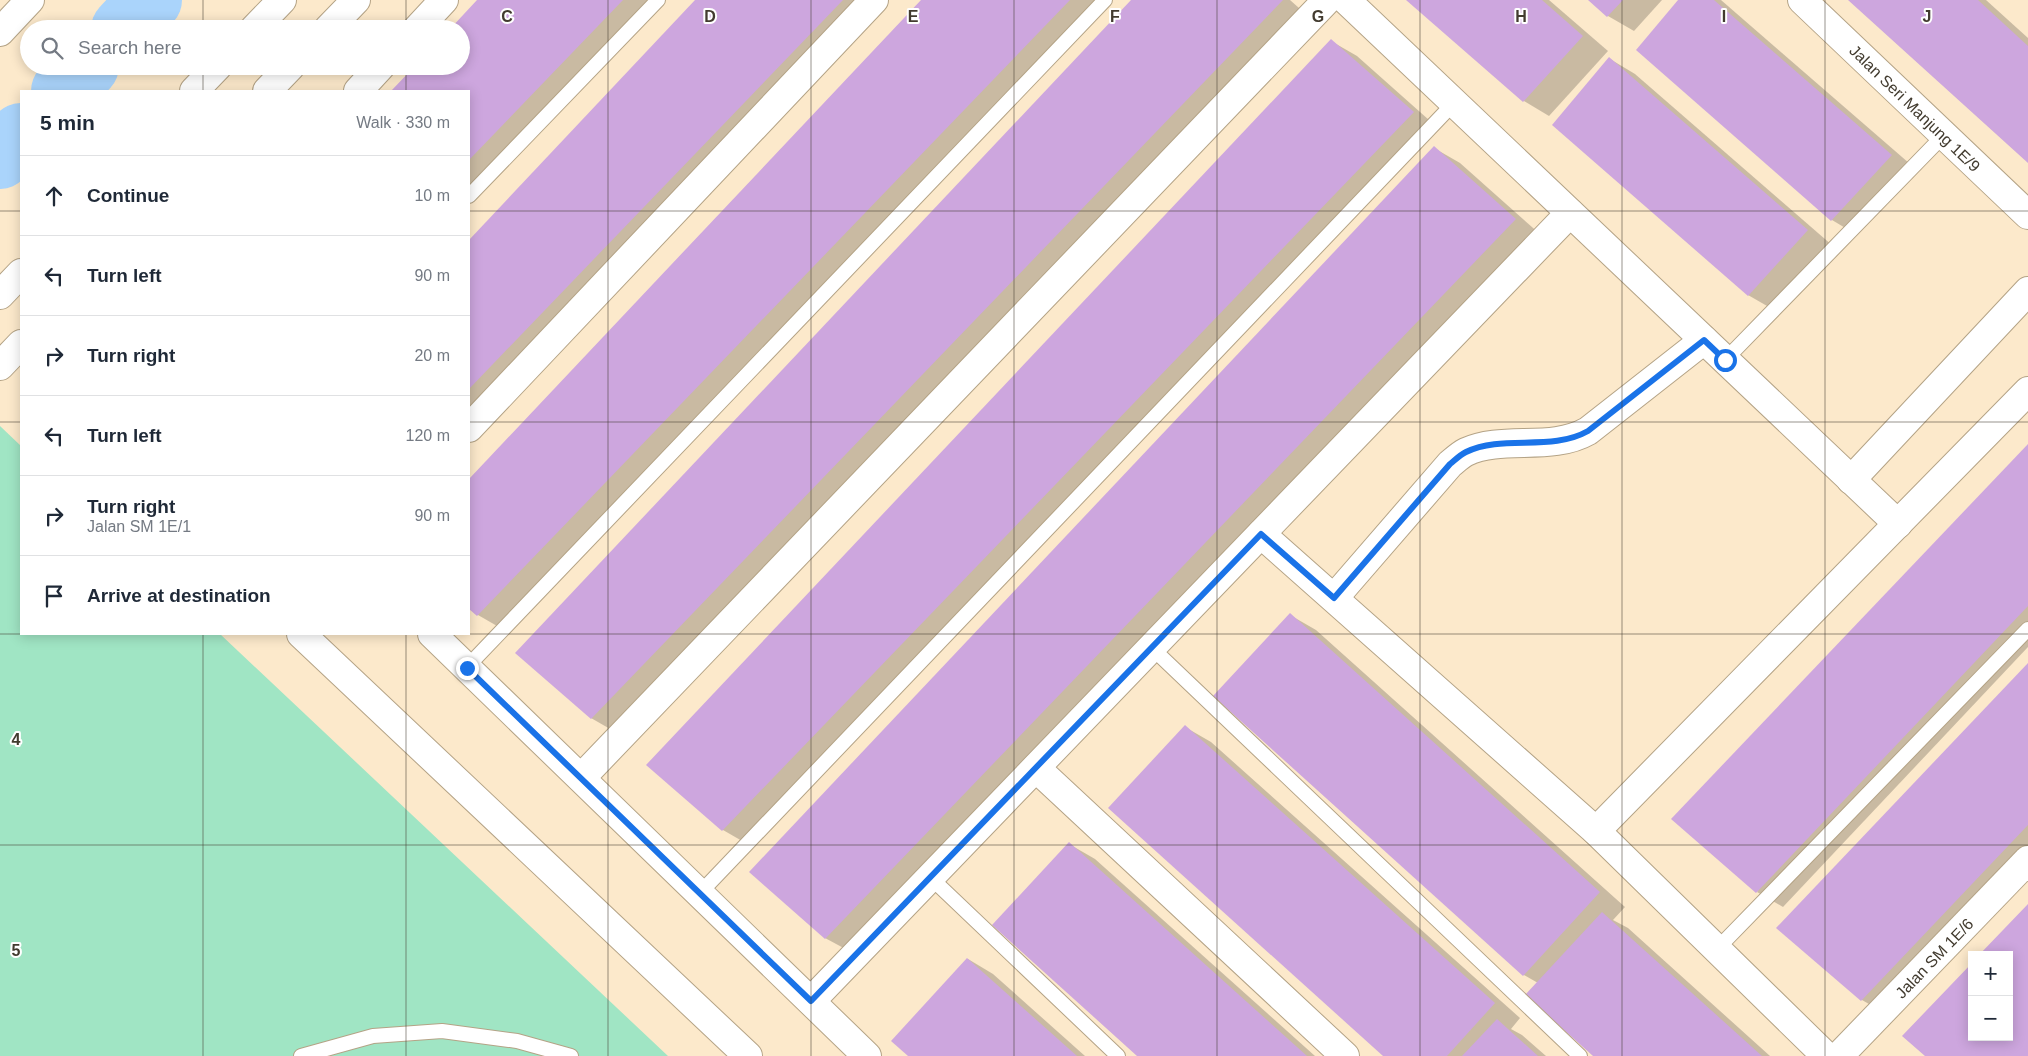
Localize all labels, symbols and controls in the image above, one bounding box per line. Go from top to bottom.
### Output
text: C [501,8,513,25]
text: D [704,8,716,25]
text: E [908,8,919,25]
text: F [1110,8,1120,25]
text: G [1312,8,1324,25]
text: H [1515,8,1527,25]
text: I [1722,8,1726,25]
text: J [1923,8,1931,25]
search box [20,20,470,75]
icon: search [38,34,66,62]
text: Search here [78,37,182,58]
street label: Jalan Seri Manjung 1E/9 [1846,42,1983,175]
text: 5 min [40,111,95,134]
text: Walk · 330 m [356,114,450,131]
icon: ahead [40,182,68,210]
text: Continue [87,185,169,206]
text: 10 m [414,187,450,204]
icon: left [40,262,68,290]
text: Turn left [87,265,162,286]
text: 90 m [414,267,450,284]
icon: right [40,342,68,370]
text: Turn right [87,345,175,366]
text: 20 m [414,347,450,364]
route start [1714,349,1737,372]
icon: left [40,422,68,450]
text: Turn left [87,425,162,446]
text: 120 m [406,427,450,444]
text: Turn right [87,496,175,517]
icon: right [40,502,68,530]
text: 90 m [414,507,450,524]
text: Jalan SM 1E/1 [87,518,191,535]
icon: arrive [40,582,68,610]
text: Arrive at destination [87,585,271,606]
route end [456,657,479,680]
text: 4 [12,731,21,748]
street label: Jalan SM 1E/6 [1892,915,1977,1002]
text: 5 [12,942,21,959]
map controls [1968,951,2013,1041]
button: + [1968,951,2013,996]
button: − [1968,996,2013,1041]

